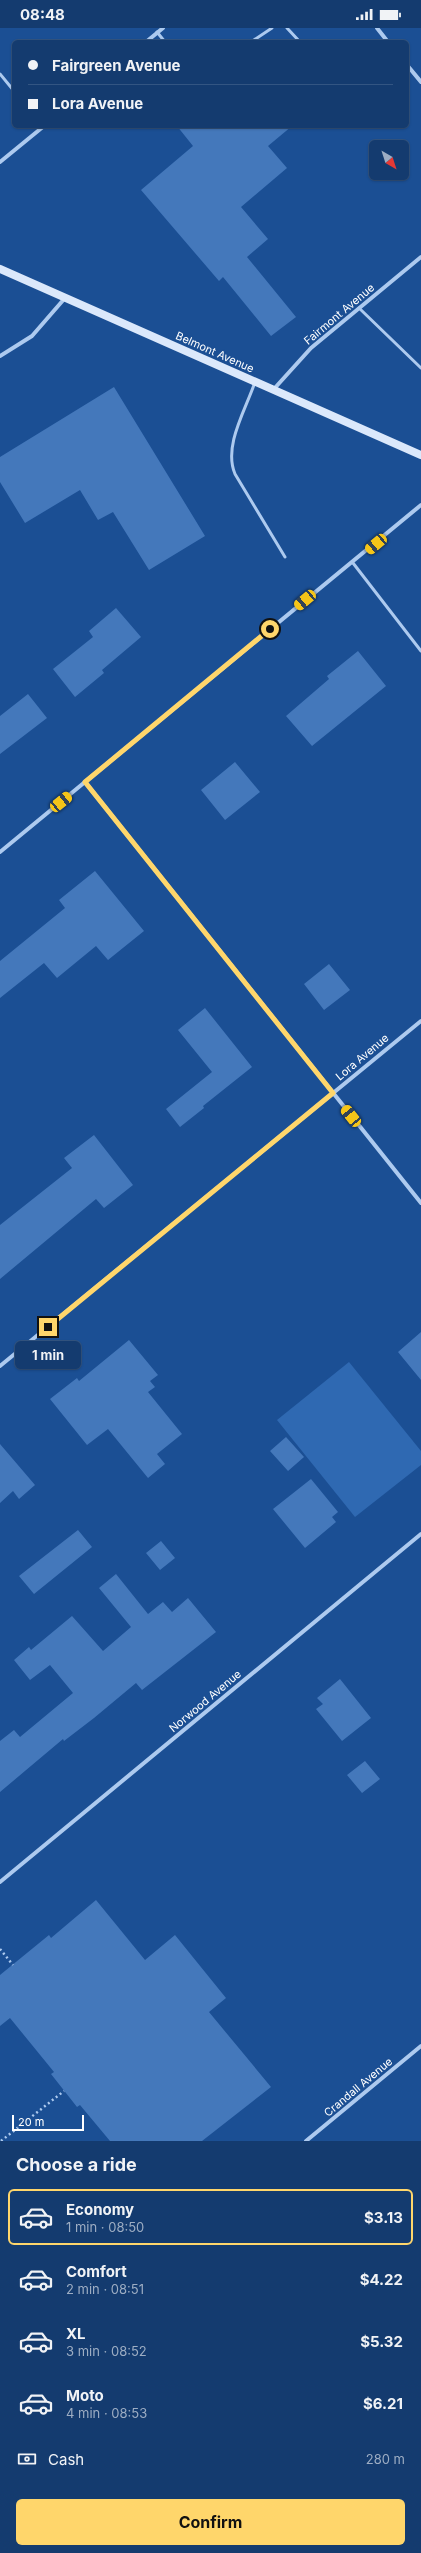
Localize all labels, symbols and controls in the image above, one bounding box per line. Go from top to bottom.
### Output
text: 08:48 [20,5,65,24]
text: Fairgreen Avenue [52,56,181,75]
text: Lora Avenue [52,94,143,113]
north arrow [369,140,409,180]
map controls [369,140,409,180]
street label: Fairmont Avenue [301,281,377,347]
street label: Belmont Avenue [174,328,256,376]
car [363,532,389,556]
car [292,588,318,612]
route start [261,620,279,638]
car [48,790,74,814]
street label: Lora Avenue [333,1031,391,1083]
car [339,1103,363,1129]
route end [39,1318,57,1336]
callout: 1 min [15,1341,81,1369]
text: 1 min [32,1347,64,1363]
street label: Norwood Avenue [166,1667,244,1735]
street label: Crandall Avenue [321,2054,395,2120]
scale bar [12,2113,84,2132]
text: 20 m [18,2115,44,2129]
text: Choose a ride [16,2154,137,2175]
icon: car [18,2199,54,2235]
text: Economy [66,2200,134,2219]
text: $3.13 [364,2208,403,2227]
text: 1 min · 08:50 [66,2219,144,2235]
icon: car [18,2261,54,2297]
text: Comfort [66,2262,127,2281]
text: $4.22 [360,2270,403,2289]
text: 2 min · 08:51 [66,2281,144,2297]
icon: car [18,2323,54,2359]
text: XL [66,2324,86,2343]
text: $5.32 [360,2332,403,2351]
text: 3 min · 08:52 [66,2343,147,2359]
icon: car [18,2385,54,2421]
text: Moto [66,2386,104,2405]
text: $6.21 [363,2394,403,2413]
text: 4 min · 08:53 [66,2405,147,2421]
icon: cash [16,2448,38,2470]
text: Cash [48,2450,84,2469]
text: 280 m [366,2451,405,2467]
button: Confirm [16,2499,405,2545]

